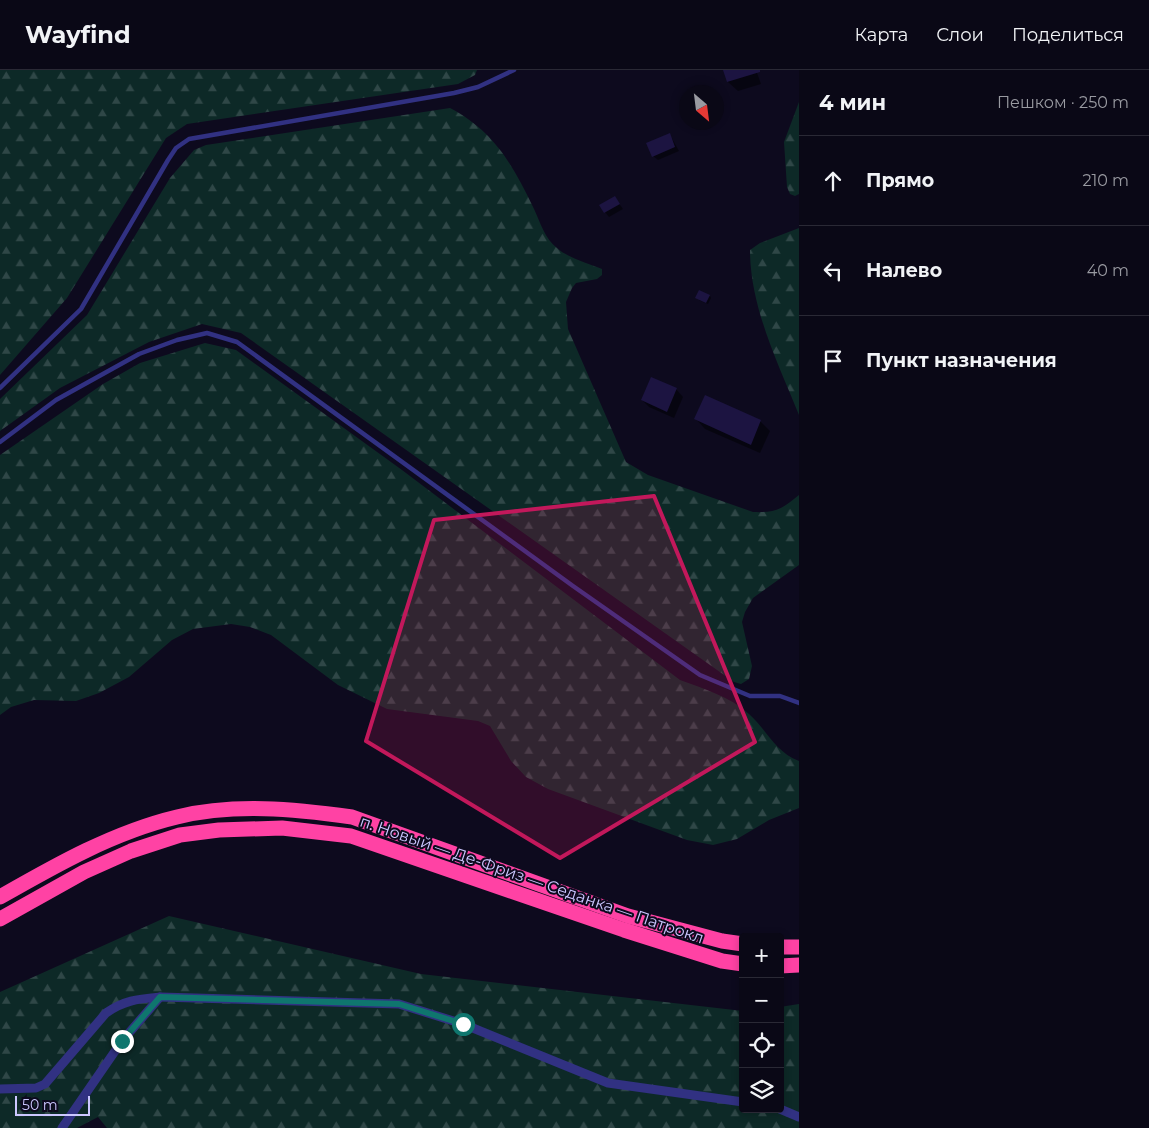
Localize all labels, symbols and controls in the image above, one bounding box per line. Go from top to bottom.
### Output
text: Wayfind [25,20,131,49]
text: Карта [854,24,908,46]
text: Слои [936,24,984,46]
text: Поделиться [1012,24,1124,46]
north arrow [679,85,724,130]
text: 4 мин [819,90,886,115]
text: Пешком · 250 m [997,93,1129,112]
icon: ahead [819,167,847,195]
text: Прямо [866,169,934,192]
text: 210 m [1082,171,1129,190]
icon: left [819,257,847,285]
text: Налево [866,259,942,282]
text: 40 m [1087,261,1129,280]
icon: arrive [819,347,847,375]
text: Пункт назначения [866,349,1057,372]
street label: п. Новый — Де-Фриз — Седанка — Патрокл [357,811,706,947]
map controls [739,933,784,1113]
button: + [739,933,784,978]
button: − [739,978,784,1023]
route start [452,1013,475,1036]
button: locate [739,1023,784,1068]
route end [111,1030,134,1053]
button: layers [739,1068,784,1113]
scale bar [15,1093,90,1116]
text: 50 m [22,1096,58,1114]

